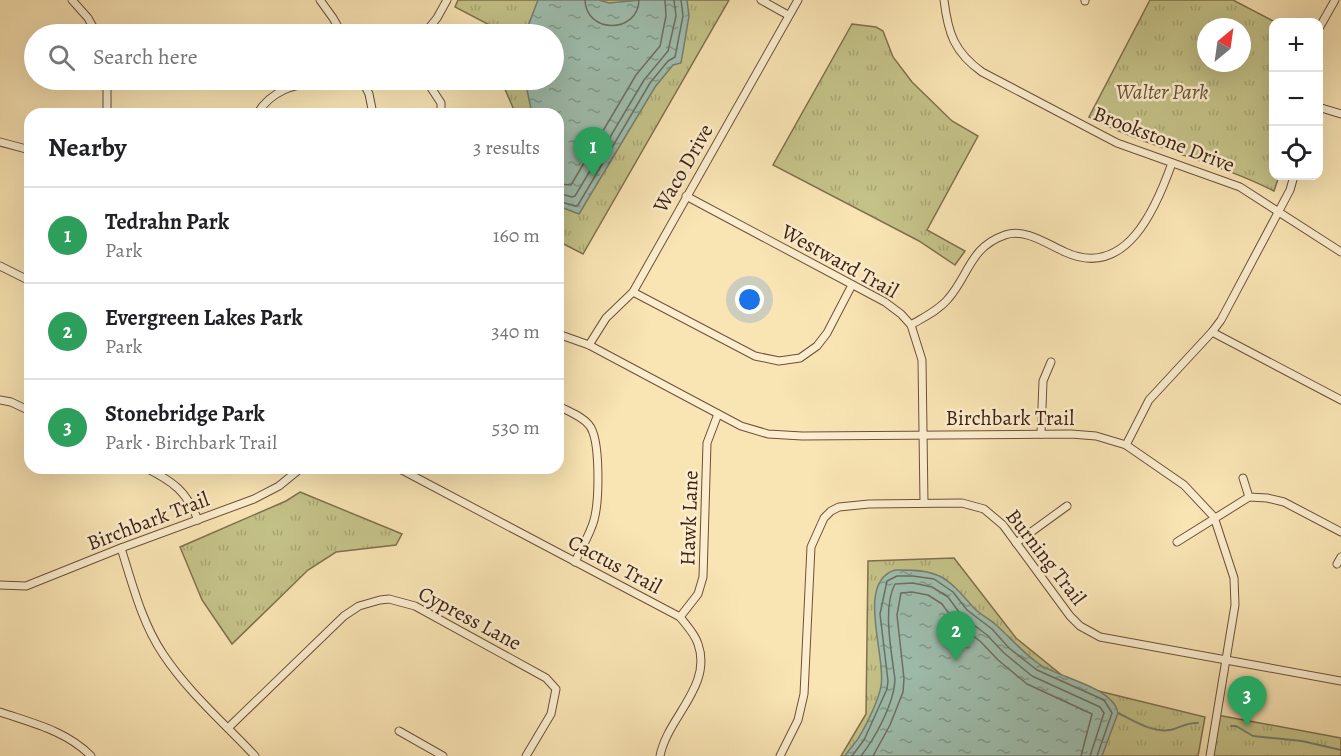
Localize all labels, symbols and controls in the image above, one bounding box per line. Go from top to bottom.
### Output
north arrow [1197,18,1251,72]
map controls [1269,18,1323,180]
button: + [1269,18,1323,72]
search box [24,24,564,90]
icon: search [45,41,78,74]
text: Search here [93,42,198,72]
button: − [1269,72,1323,126]
park label: Walter Park [1116,78,1208,106]
street label: Brookstone Drive [1089,99,1239,179]
street label: Waco Drive [646,119,720,218]
button: locate [1269,126,1323,180]
pin: 1 [574,128,612,177]
text: Nearby [48,130,127,165]
text: 3 results [473,134,540,161]
text: Tedrahn Park [105,207,229,237]
street label: Westward Trail [776,217,904,305]
text: 1 [64,222,71,249]
text: 160 m [493,222,540,249]
text: Park [105,237,143,264]
your location [735,285,764,314]
text: Evergreen Lakes Park [105,303,303,333]
text: 2 [63,318,72,345]
text: 340 m [491,318,540,345]
text: Park [105,333,143,360]
text: Stonebridge Park [105,399,265,429]
street label: Birchbark Trail [946,404,1074,432]
text: 3 [63,414,72,441]
text: 530 m [492,414,540,441]
text: Park · Birchbark Trail [105,429,277,456]
street label: Hawk Lane [673,470,705,566]
street label: Birchbark Trail [83,485,213,557]
street label: Burning Trail [1000,503,1092,611]
street label: Cactus Trail [563,528,667,600]
street label: Cypress Lane [414,579,526,657]
pin: 2 [936,612,976,661]
pin: 3 [1228,676,1266,726]

